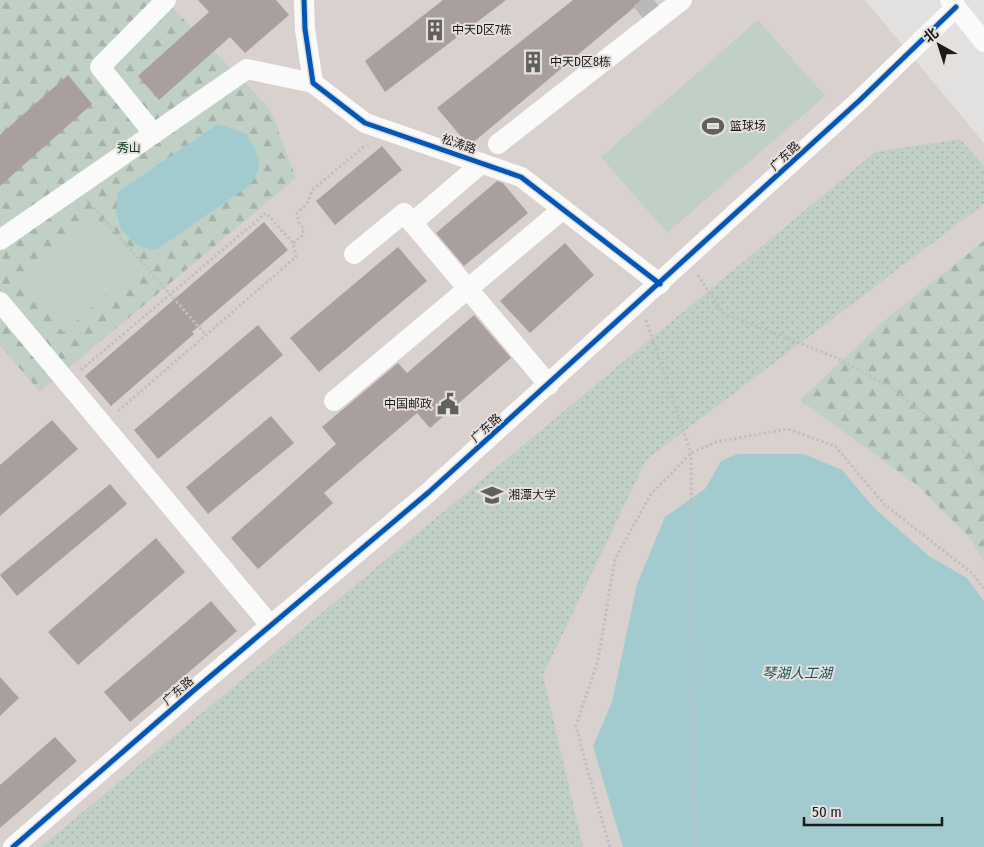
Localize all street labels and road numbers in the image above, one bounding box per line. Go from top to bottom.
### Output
street label: 松涛路 [440,132,478,156]
street label: 广东路 [767,139,803,173]
street label: 广东路 [468,411,504,445]
street label: 广东路 [160,674,196,708]

